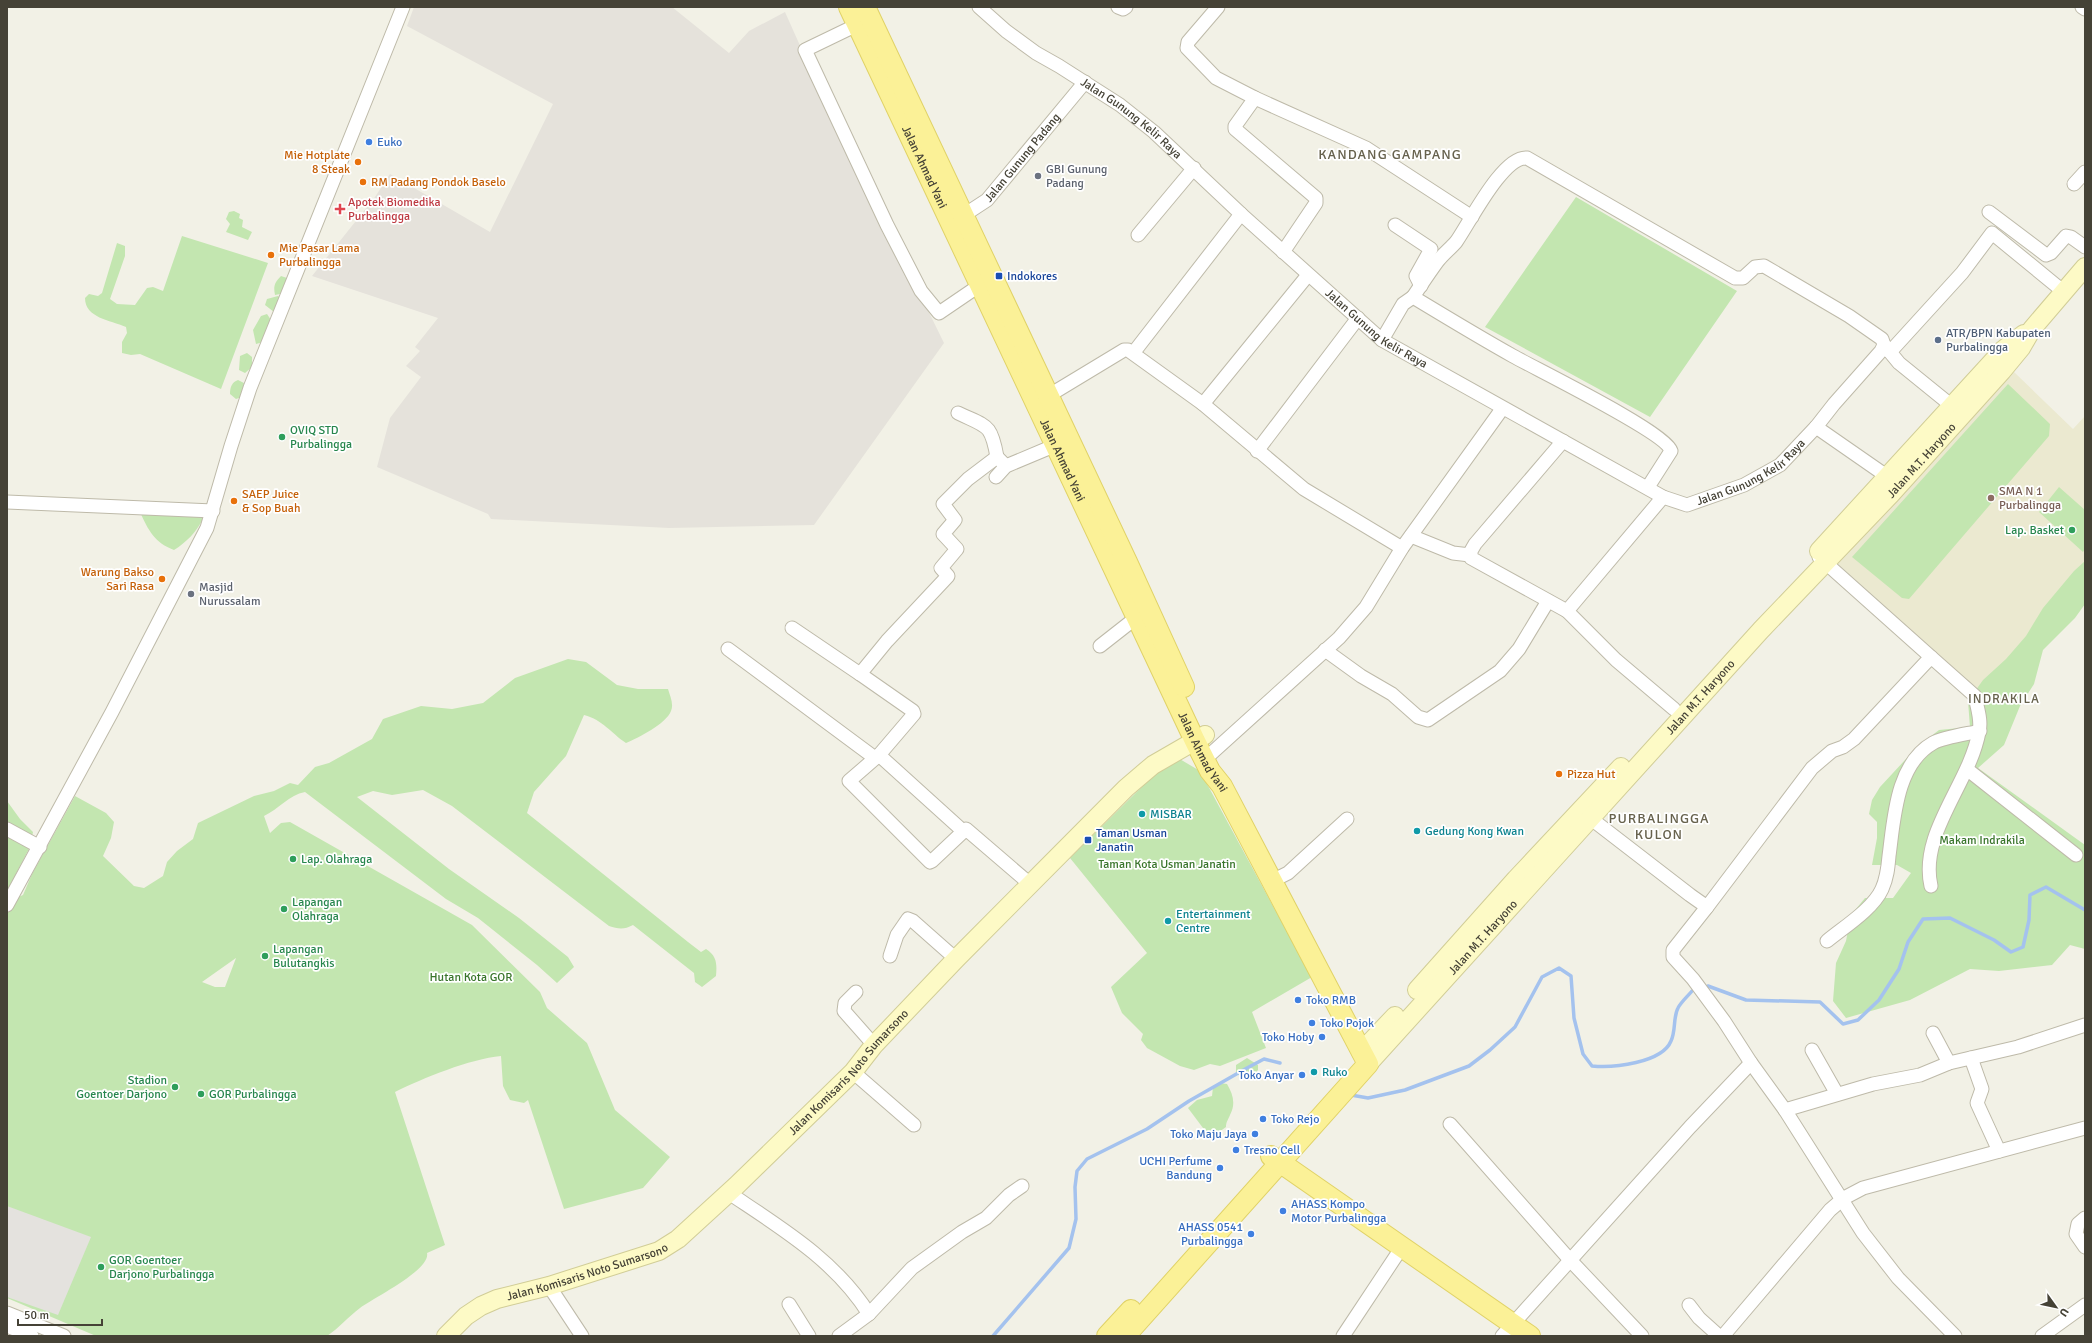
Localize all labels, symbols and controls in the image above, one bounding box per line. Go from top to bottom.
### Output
street label: Jalan Gunung Kelir Raya [1078,75,1185,162]
street label: Jalan Gunung Padang [982,110,1064,205]
street label: Jalan Ahmad Yani [898,123,950,211]
place label: Euko [377,135,402,150]
marker: Euko [364,137,374,147]
district label: KANDANG GAMPANG [1318,146,1462,163]
place label: Mie Hotplate 8 Steak [284,148,350,177]
marker: Mie Hotplate 8 Steak [353,157,363,167]
place label: GBI Gunung Padang [1046,162,1107,191]
marker: GBI Gunung Padang [1033,171,1043,181]
place label: RM Padang Pondok Baselo [371,175,506,190]
marker: RM Padang Pondok Baselo [358,177,368,187]
place label: Apotek Biomedika Purbalingga [348,195,441,224]
marker: Apotek Biomedika Purbalingga [335,204,345,214]
place label: Mie Pasar Lama Purbalingga [279,241,359,270]
marker: Mie Pasar Lama Purbalingga [266,250,276,260]
place label: Indokores [1007,269,1057,284]
marker: Indokores [994,271,1004,281]
street label: Jalan Gunung Kelir Raya [1322,286,1430,372]
place label: ATR/BPN Kabupaten Purbalingga [1946,326,2051,355]
marker: ATR/BPN Kabupaten Purbalingga [1933,335,1943,345]
street label: Jalan Ahmad Yani [1036,417,1088,504]
street label: Jalan M.T. Haryono [1884,420,1959,501]
place label: OVIQ STD Purbalingga [290,423,352,452]
marker: OVIQ STD Purbalingga [277,432,287,442]
street label: Jalan Gunung Kelir Raya [1695,436,1809,509]
place label: SMA N 1 Purbalingga [1999,484,2061,513]
place label: SAEP Juice & Sop Buah [242,487,300,516]
marker: SMA N 1 Purbalingga [1986,493,1996,503]
marker: SAEP Juice & Sop Buah [229,496,239,506]
place label: Lap. Basket [2005,523,2064,538]
marker: Lap. Basket [2067,525,2077,535]
place label: Warung Bakso Sari Rasa [81,565,154,594]
marker: Warung Bakso Sari Rasa [157,574,167,584]
place label: Masjid Nurussalam [199,580,260,609]
marker: Masjid Nurussalam [186,589,196,599]
street label: Jalan M.T. Haryono [1663,657,1738,738]
district label: INDRAKILA [1968,691,2040,707]
street label: Jalan Ahmad Yani [1174,710,1231,795]
place label: Pizza Hut [1567,767,1615,782]
marker: Pizza Hut [1554,769,1564,779]
place label: MISBAR [1150,807,1192,822]
marker: MISBAR [1137,809,1147,819]
district label: PURBALINGGA KULON [1608,810,1710,843]
place label: Gedung Kong Kwan [1425,824,1524,839]
place label: Taman Usman Janatin [1096,826,1167,855]
marker: Gedung Kong Kwan [1412,826,1422,836]
park label: Makam Indrakila [1939,833,2025,848]
marker: Taman Usman Janatin [1083,835,1093,845]
place label: Lap. Olahraga [301,852,372,867]
marker: Lap. Olahraga [288,854,298,864]
park label: Taman Kota Usman Janatin [1098,857,1236,872]
place label: Lapangan Olahraga [292,895,342,924]
street label: Jalan M.T. Haryono [1445,897,1521,978]
marker: Lapangan Olahraga [279,904,289,914]
place label: Entertainment Centre [1176,907,1251,936]
marker: Entertainment Centre [1163,916,1173,926]
place label: Lapangan Bulutangkis [273,942,334,971]
marker: Lapangan Bulutangkis [260,951,270,961]
park label: Hutan Kota GOR [430,970,512,985]
place label: Toko RMB [1306,993,1356,1008]
marker: Toko RMB [1293,995,1303,1005]
street label: Jalan Komisaris Noto Sumarsono [786,1006,912,1139]
place label: Toko Pojok [1320,1016,1374,1031]
marker: Toko Pojok [1307,1018,1317,1028]
place label: Toko Hoby [1262,1030,1314,1045]
marker: Toko Hoby [1317,1032,1327,1042]
place label: Ruko [1322,1065,1348,1080]
marker: Ruko [1309,1067,1319,1077]
place label: Toko Anyar [1239,1068,1295,1083]
marker: Toko Anyar [1297,1070,1307,1080]
place label: Stadion Goentoer Darjono [76,1073,167,1102]
marker: Stadion Goentoer Darjono [170,1082,180,1092]
place label: GOR Purbalingga [209,1087,297,1102]
marker: GOR Purbalingga [196,1089,206,1099]
place label: Toko Rejo [1271,1112,1319,1127]
marker: Toko Rejo [1258,1114,1268,1124]
place label: Toko Maju Jaya [1170,1127,1247,1142]
marker: Toko Maju Jaya [1250,1129,1260,1139]
place label: Tresno Cell [1244,1143,1301,1158]
marker: Tresno Cell [1231,1145,1241,1155]
place label: UCHI Perfume Bandung [1139,1154,1212,1183]
marker: UCHI Perfume Bandung [1215,1163,1225,1173]
place label: AHASS Kompo Motor Purbalingga [1291,1197,1386,1226]
marker: AHASS Kompo Motor Purbalingga [1278,1206,1288,1216]
place label: AHASS 0541 Purbalingga [1178,1220,1243,1249]
marker: AHASS 0541 Purbalingga [1246,1229,1256,1239]
street label: Jalan Komisaris Noto Sumarsono [505,1240,671,1304]
place label: GOR Goentoer Darjono Purbalingga [109,1253,214,1282]
marker: GOR Goentoer Darjono Purbalingga [96,1262,106,1272]
north arrow [2036,1287,2076,1327]
scale bar [18,1301,102,1327]
text: U [2056,1306,2071,1319]
text: 50 m [24,1308,49,1323]

